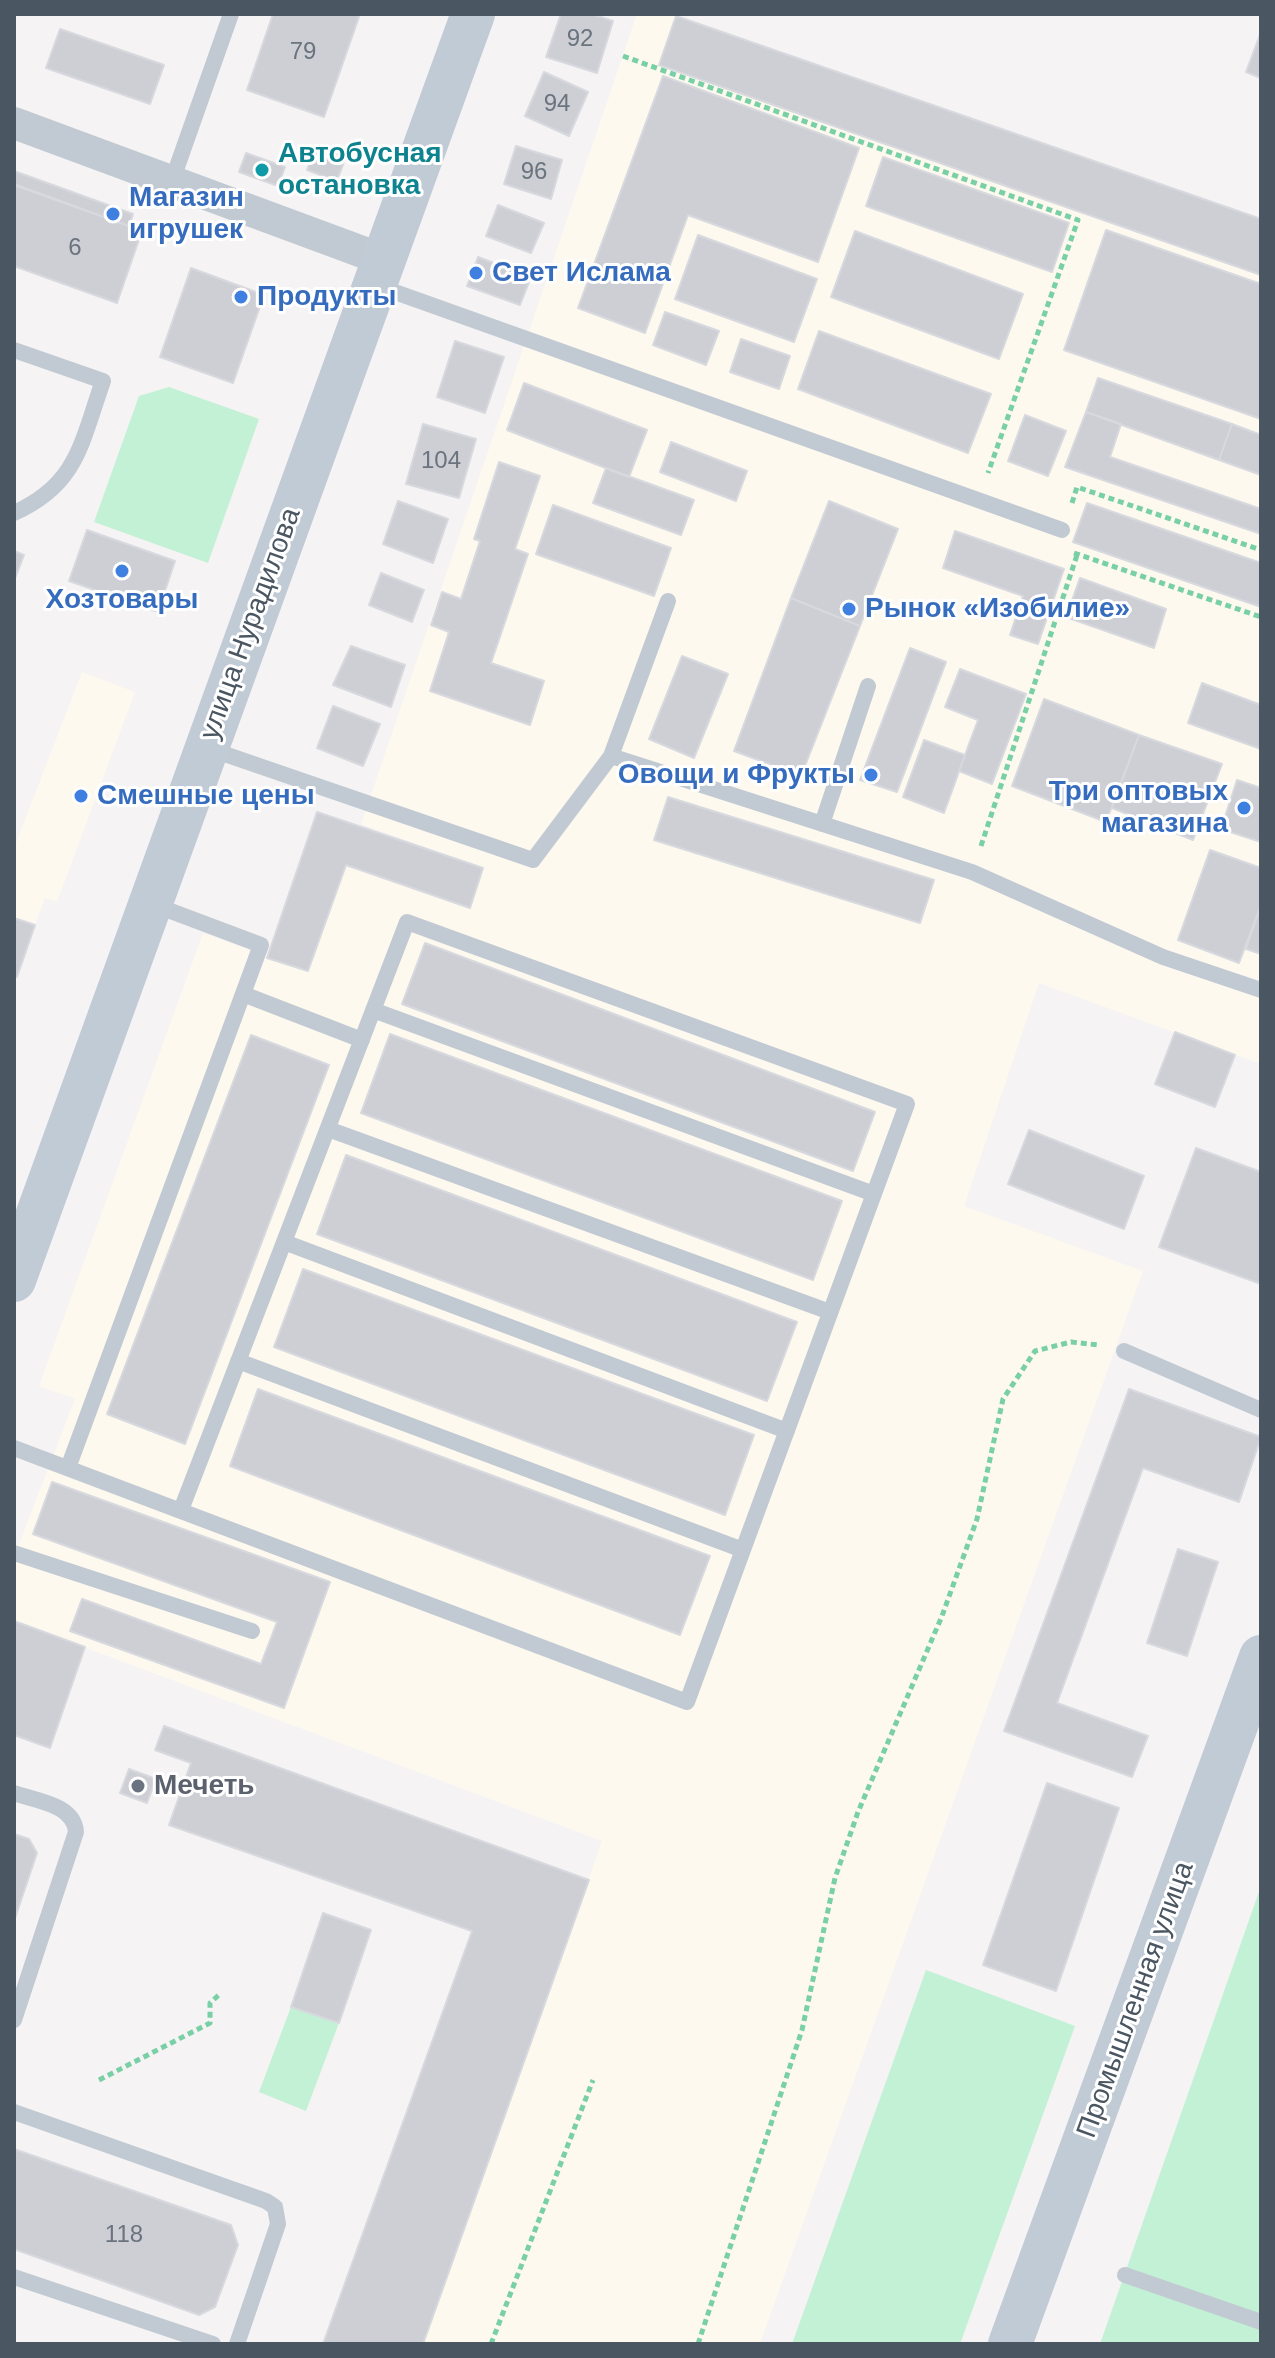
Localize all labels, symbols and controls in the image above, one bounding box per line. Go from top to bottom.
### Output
house number: 92 [567,25,593,53]
house number: 79 [290,38,316,66]
house number: 94 [544,90,570,118]
place label: Автобусная остановка [278,137,442,203]
house number: 96 [521,158,547,186]
marker: Автобусная остановка [253,161,271,179]
place label: Магазин игрушек [129,181,244,247]
marker: Магазин игрушек [104,205,122,223]
house number: 6 [68,234,82,262]
place label: Свет Ислама [492,256,671,290]
marker: Свет Ислама [467,264,485,282]
place label: Продукты [257,280,396,314]
marker: Продукты [232,288,250,306]
house number: 104 [421,447,461,475]
street label: улица Нурадилова [193,504,309,744]
marker: Хозтовары [113,562,131,580]
place label: Хозтовары [46,583,198,617]
place label: Рынок «Изобилие» [865,592,1130,626]
marker: Рынок «Изобилие» [840,600,858,618]
place label: Овощи и Фрукты [618,758,855,792]
marker: Овощи и Фрукты [862,766,880,784]
place label: Три оптовых магазина [1049,775,1228,841]
place label: Смешные цены [97,779,315,813]
marker: Смешные цены [72,787,90,805]
marker: Три оптовых магазина [1235,799,1253,817]
place label: Мечеть [154,1769,255,1803]
marker: Мечеть [129,1777,147,1795]
street label: Промышленная улица [1070,1857,1202,2143]
house number: 118 [105,2221,143,2249]

